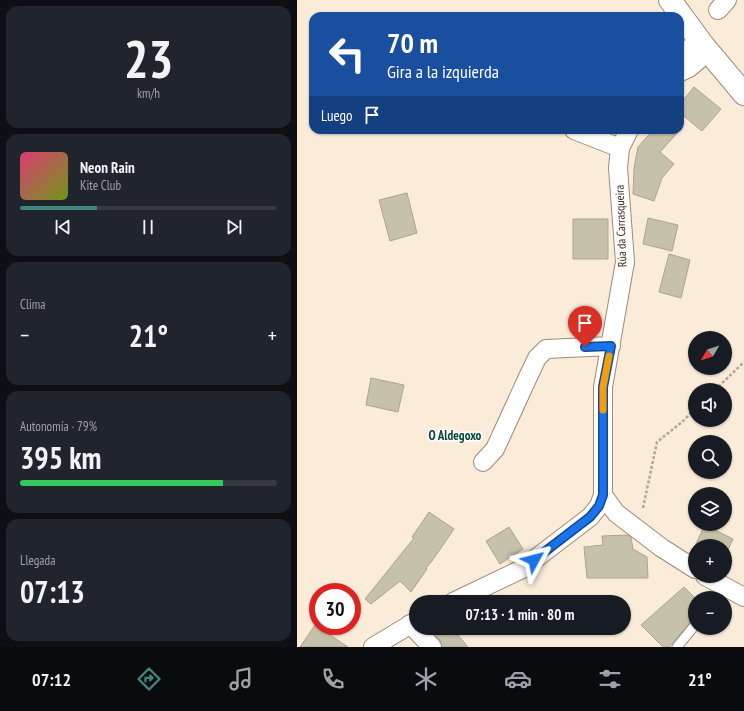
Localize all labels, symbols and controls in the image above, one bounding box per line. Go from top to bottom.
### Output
text: 70 m [387,24,438,61]
text: 23 [124,25,173,92]
icon: left [321,28,373,80]
text: Gira a la izquierda [387,60,499,83]
text: km/h [137,85,160,102]
icon: arrive [361,104,383,126]
text: Luego [321,106,353,125]
text: Neon Rain [80,158,135,177]
text: Kite Club [80,177,121,194]
street label: Rúa da Carrasqueira [612,184,629,267]
icon: previous [52,216,74,238]
icon: pause [137,216,159,238]
icon: next [223,216,245,238]
text: Clima [20,296,45,313]
pin [568,306,602,347]
icon: arrive [574,312,596,334]
text: 21° [129,316,168,355]
text: − [20,321,29,349]
text: + [268,321,277,349]
north arrow [688,331,732,375]
map controls [688,331,732,635]
button: sound [688,383,732,427]
text: Autonomía · 79% [20,418,97,435]
district label: O Aldegoxo [429,427,482,444]
button: search [688,435,732,479]
text: 395 km [20,438,101,477]
button: layers [688,487,732,531]
position arrow [513,539,555,581]
button: + [688,539,732,583]
text: Llegada [20,552,55,569]
text: 07:13 [20,572,85,611]
speed limit sign: 30 [309,583,361,635]
button: − [688,591,732,635]
text: 07:13 · 1 min · 80 m [466,605,574,624]
icon: directions [135,665,163,693]
icon: music [227,665,255,693]
icon: phone [319,665,347,693]
icon: climate [412,665,440,693]
icon: car [504,665,532,693]
icon: filters [596,665,624,693]
text: 07:12 [32,668,71,691]
text: 21° [688,668,712,691]

